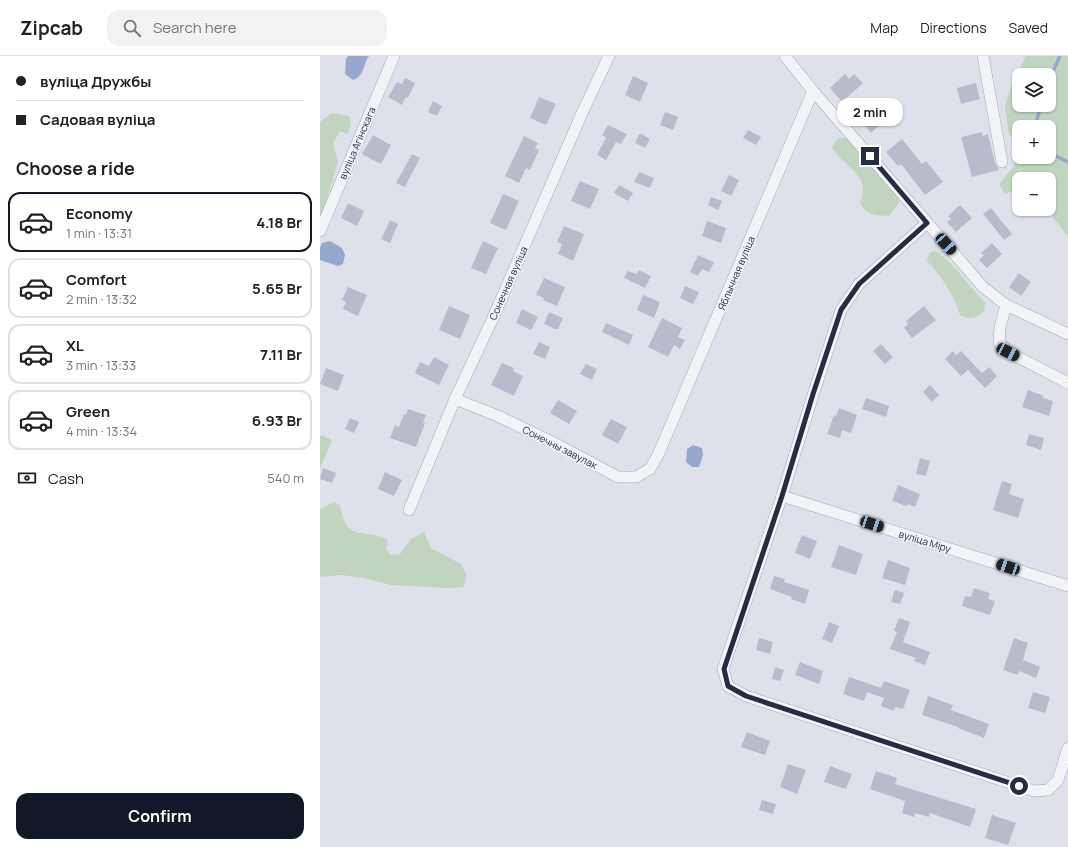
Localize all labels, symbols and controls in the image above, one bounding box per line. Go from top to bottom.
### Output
search box [107,10,387,46]
text: Zipcab [20,15,83,41]
icon: search [121,17,143,39]
text: Search here [153,17,236,38]
text: Map [870,18,898,37]
text: Directions [920,18,987,37]
text: Saved [1009,18,1048,37]
map controls [1012,68,1056,216]
button: layers [1012,68,1056,112]
text: вуліца Дружбы [40,71,151,92]
callout: 2 min [837,98,903,126]
text: 2 min [853,103,887,121]
street label: вуліца Агінскага [335,105,379,181]
text: Садовая вуліца [40,109,155,130]
button: + [1012,120,1056,164]
route end [861,147,879,165]
text: Choose a ride [16,156,135,180]
button: − [1012,172,1056,216]
text: Economy [66,203,133,224]
icon: car [18,204,54,240]
text: 4.18 Br [256,212,302,233]
text: 1 min · 13:31 [66,224,132,242]
car [934,231,958,257]
street label: Яблычная вуліца [714,234,758,312]
street label: Сонечная вуліца [485,244,531,322]
text: Comfort [66,269,127,290]
icon: car [18,270,54,306]
text: 5.65 Br [252,278,302,299]
text: 2 min · 13:32 [66,290,137,308]
text: XL [66,335,84,356]
icon: car [18,336,54,372]
car [995,341,1021,363]
text: 7.11 Br [260,344,302,365]
text: 3 min · 13:33 [66,356,136,374]
text: Green [66,401,110,422]
icon: car [18,402,54,438]
text: 6.93 Br [252,410,302,431]
text: 4 min · 13:34 [66,422,137,440]
street label: Сонечны завулак [520,422,601,472]
icon: cash [16,467,38,489]
text: Cash [48,468,84,489]
text: 540 m [267,469,304,487]
car [859,515,885,533]
street label: вуліца Міру [897,526,954,556]
car [995,558,1021,576]
route start [1010,777,1028,795]
button: Confirm [16,793,304,839]

